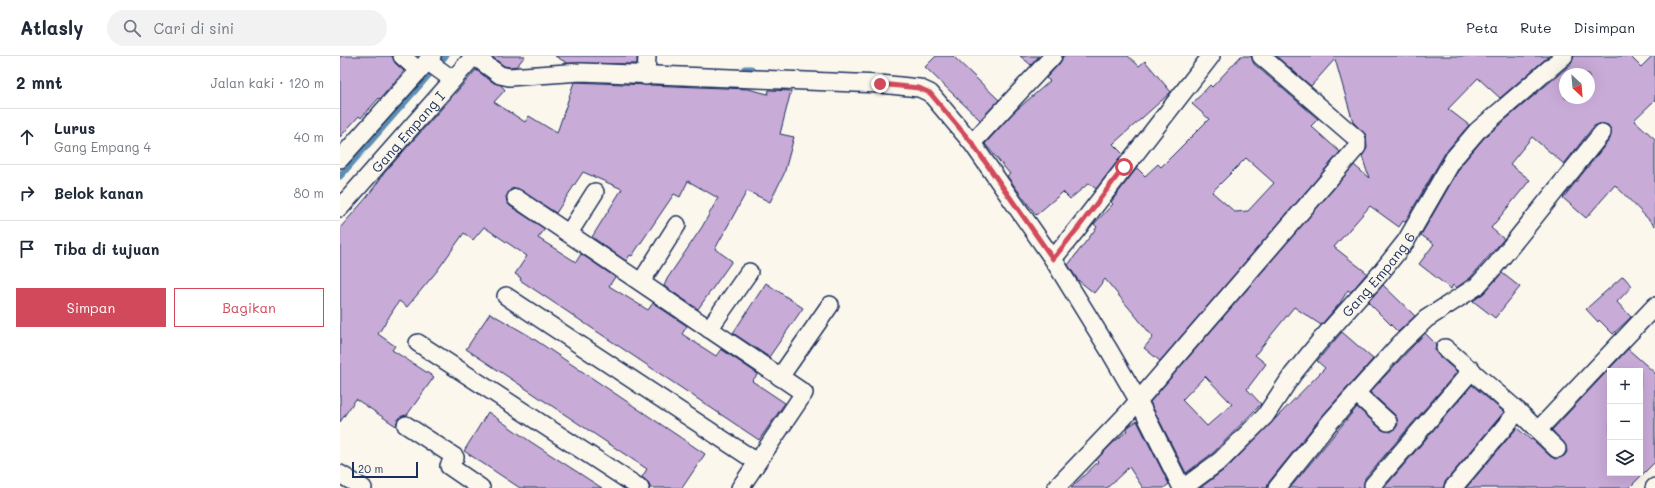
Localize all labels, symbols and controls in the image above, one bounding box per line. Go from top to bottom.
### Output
search box [107,10,387,46]
text: Atlasly [20,15,83,40]
icon: search [121,17,143,39]
text: Cari di sini [153,18,234,38]
text: Peta [1466,18,1498,37]
text: Rute [1520,18,1552,37]
text: Disimpan [1574,18,1635,37]
north arrow [1559,68,1595,104]
text: 2 mnt [16,71,62,93]
text: Jalan kaki · 120 m [211,74,324,91]
route end [871,75,889,93]
street label: Gang Empang I [366,87,448,176]
text: Lurus [54,118,95,138]
icon: ahead [16,126,38,148]
text: 40 m [294,128,324,145]
text: Gang Empang 4 [54,138,151,155]
route start [1115,158,1133,176]
icon: right [16,182,38,204]
text: Belok kanan [54,183,143,203]
text: 80 m [294,184,324,201]
street label: Gang Empang 6 [1337,228,1419,320]
icon: arrive [16,238,38,260]
text: Tiba di tujuan [54,239,159,259]
button: Simpan [16,288,166,327]
button: Bagikan [174,288,324,327]
map controls [1607,368,1643,476]
button: + [1607,368,1643,404]
button: − [1607,404,1643,440]
button: layers [1607,440,1643,476]
scale bar [352,460,418,479]
text: 20 m [358,461,383,476]

